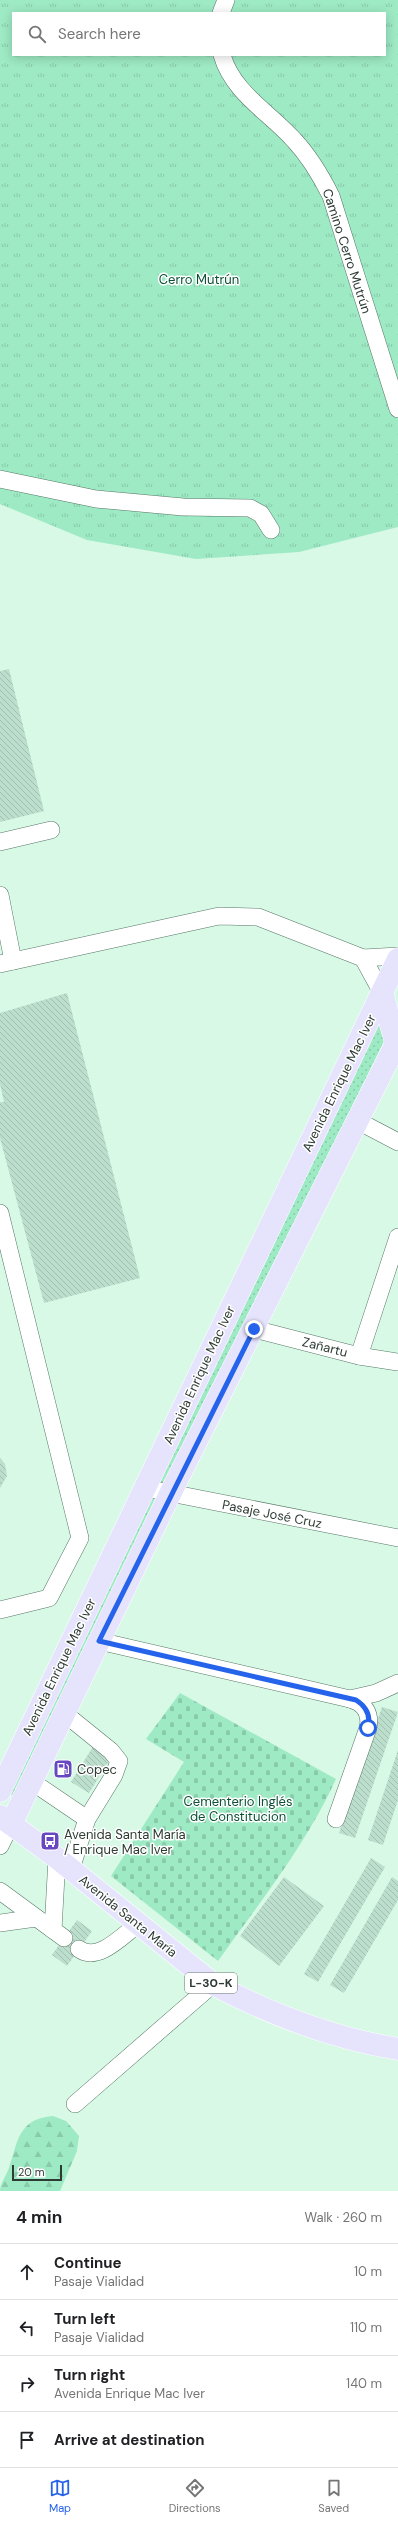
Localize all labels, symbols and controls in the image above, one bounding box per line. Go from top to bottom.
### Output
search box [12,12,386,56]
icon: search [26,23,48,45]
text: Search here [58,24,141,44]
street label: Camino Cerro Mutrún [319,186,375,316]
park label: Cerro Mutrún [159,271,239,288]
street label: Avenida Enrique Mac Iver [298,1011,380,1155]
street label: Avenida Enrique Mac Iver [159,1303,239,1447]
route end [245,1320,263,1338]
street label: Zañartu [301,1333,349,1361]
street label: Pasaje José Cruz [221,1496,323,1532]
street label: Avenida Enrique Mac Iver [18,1595,100,1739]
route start [359,1719,377,1737]
fuel station icon: Copec [52,1758,74,1780]
place label: Copec [77,1761,117,1778]
park label: Cementerio Inglés de Constitucion [183,1793,293,1825]
place label: Avenida Santa María / Enrique Mac Iver [64,1826,186,1858]
bus stop icon: Avenida Santa María / Enrique Mac Iver [39,1830,61,1852]
street label: Avenida Santa María [75,1871,181,1961]
road number: L-30-K [185,1973,237,1993]
scale bar [12,2163,62,2182]
text: 20 m [18,2165,44,2179]
text: 4 min [16,2206,62,2228]
text: Walk · 260 m [304,2209,382,2226]
text: Continue [54,2253,122,2273]
icon: ahead [16,2261,38,2283]
text: 10 m [354,2263,382,2280]
text: Pasaje Vialidad [54,2273,144,2290]
text: Turn left [54,2309,115,2329]
icon: left [16,2317,38,2339]
text: 110 m [350,2319,382,2336]
text: Pasaje Vialidad [54,2329,144,2346]
text: Turn right [54,2365,125,2385]
icon: right [16,2373,38,2395]
text: 140 m [346,2375,382,2392]
text: Avenida Enrique Mac Iver [54,2385,205,2402]
icon: arrive [16,2429,38,2451]
text: Arrive at destination [54,2430,205,2450]
tab: Map [49,2477,71,2515]
tab: Directions [169,2477,221,2515]
tab: Saved [318,2477,349,2515]

